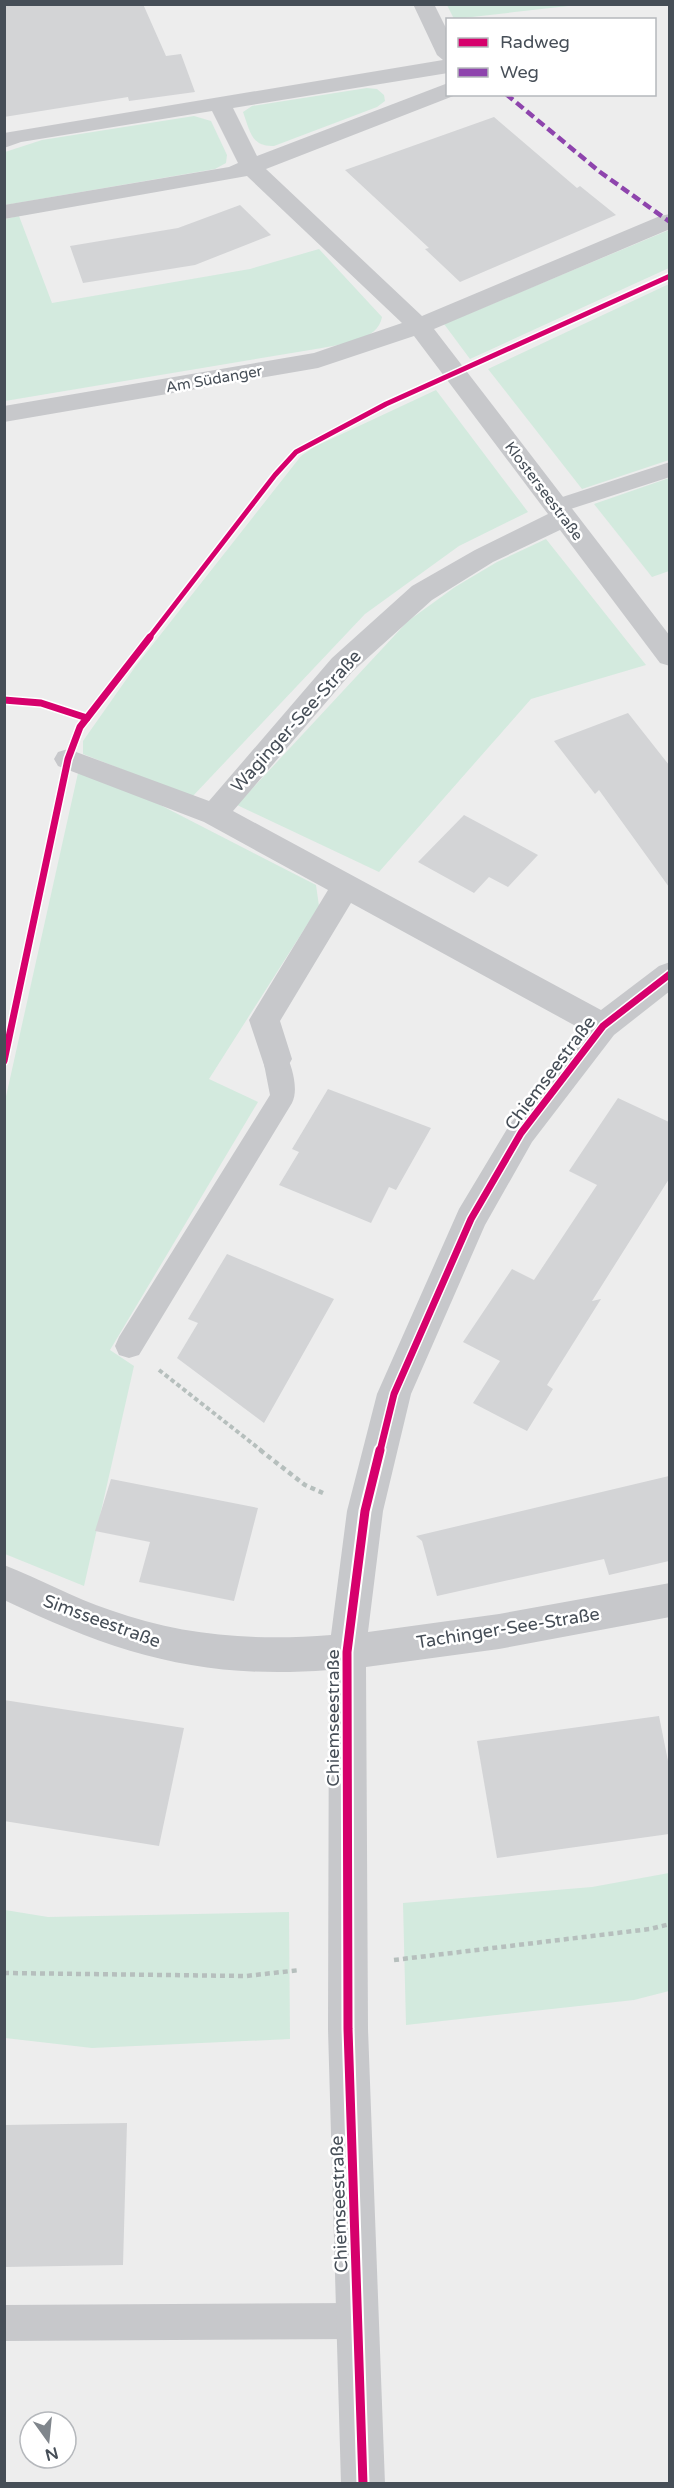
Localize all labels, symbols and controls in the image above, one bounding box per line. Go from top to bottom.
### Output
legend [446,18,656,96]
text: Radweg [500,31,570,53]
text: Weg [500,61,539,83]
street label: Am Südanger [164,362,264,396]
street label: Klosterseestraße [501,438,587,544]
street label: Waginger-See-Straße [226,645,366,797]
street label: Chiemseestraße [500,1012,600,1134]
street label: Simsseestraße [40,1590,164,1652]
street label: Tachinger-See-Straße [415,1603,601,1653]
street label: Chiemseestraße [322,1649,344,1787]
street label: Chiemseestraße [326,2135,352,2273]
north arrow [18,2410,78,2470]
text: N [43,2442,60,2465]

